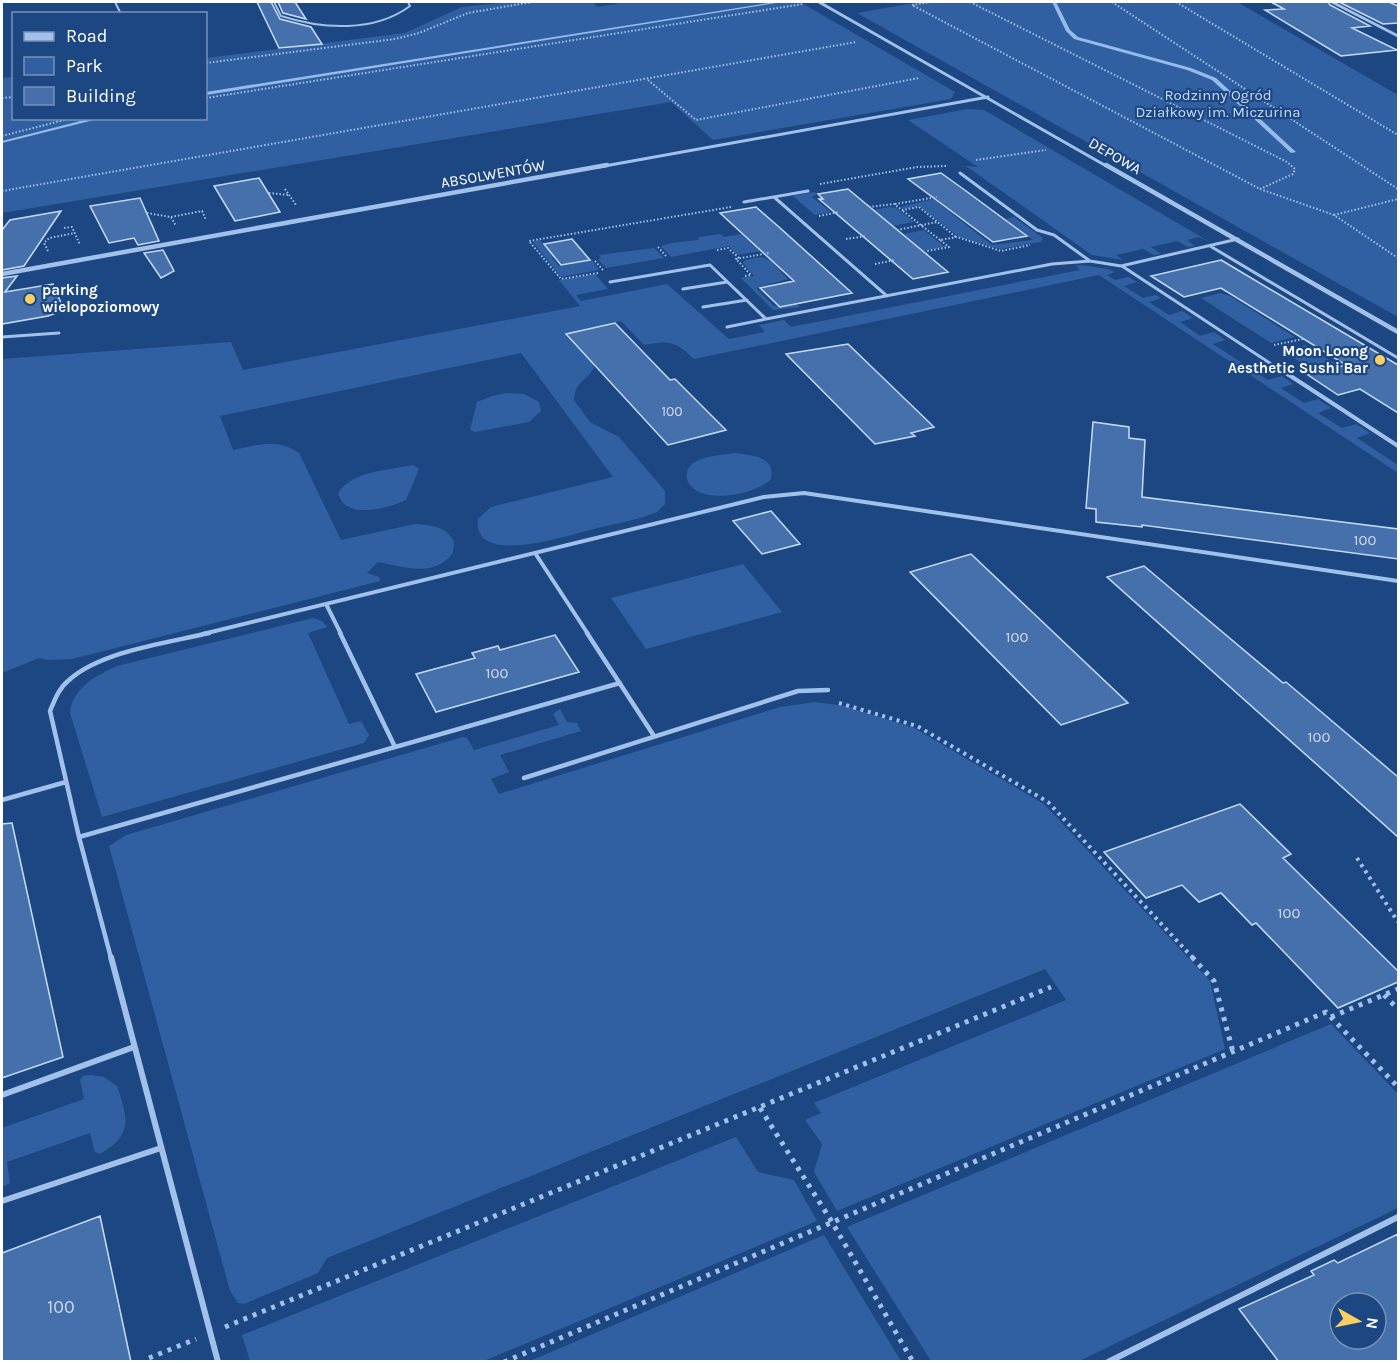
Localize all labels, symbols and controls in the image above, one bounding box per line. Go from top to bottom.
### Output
legend [12,12,207,120]
text: Road [66,25,107,47]
text: Park [66,55,103,77]
text: Building [66,85,136,107]
park label: Rodzinny Ogród Działkowy im. Miczurina [1135,86,1301,121]
street label: DEPOWA [1085,134,1145,178]
street label: ABSOLWENTÓW [439,156,547,192]
place label: parking wielopoziomowy [42,281,160,316]
marker: parking wielopoziomowy [23,292,37,306]
place label: Moon Loong Aesthetic Sushi Bar [1228,342,1368,377]
marker: Moon Loong Aesthetic Sushi Bar [1373,353,1387,367]
house number: 100 [661,403,683,420]
house number: 100 [1354,531,1376,549]
house number: 100 [1006,628,1028,646]
house number: 100 [486,664,508,682]
house number: 100 [1308,728,1330,746]
house number: 100 [1278,904,1300,922]
north arrow [1328,1291,1388,1351]
house number: 100 [47,1296,75,1318]
text: N [1362,1316,1383,1330]

